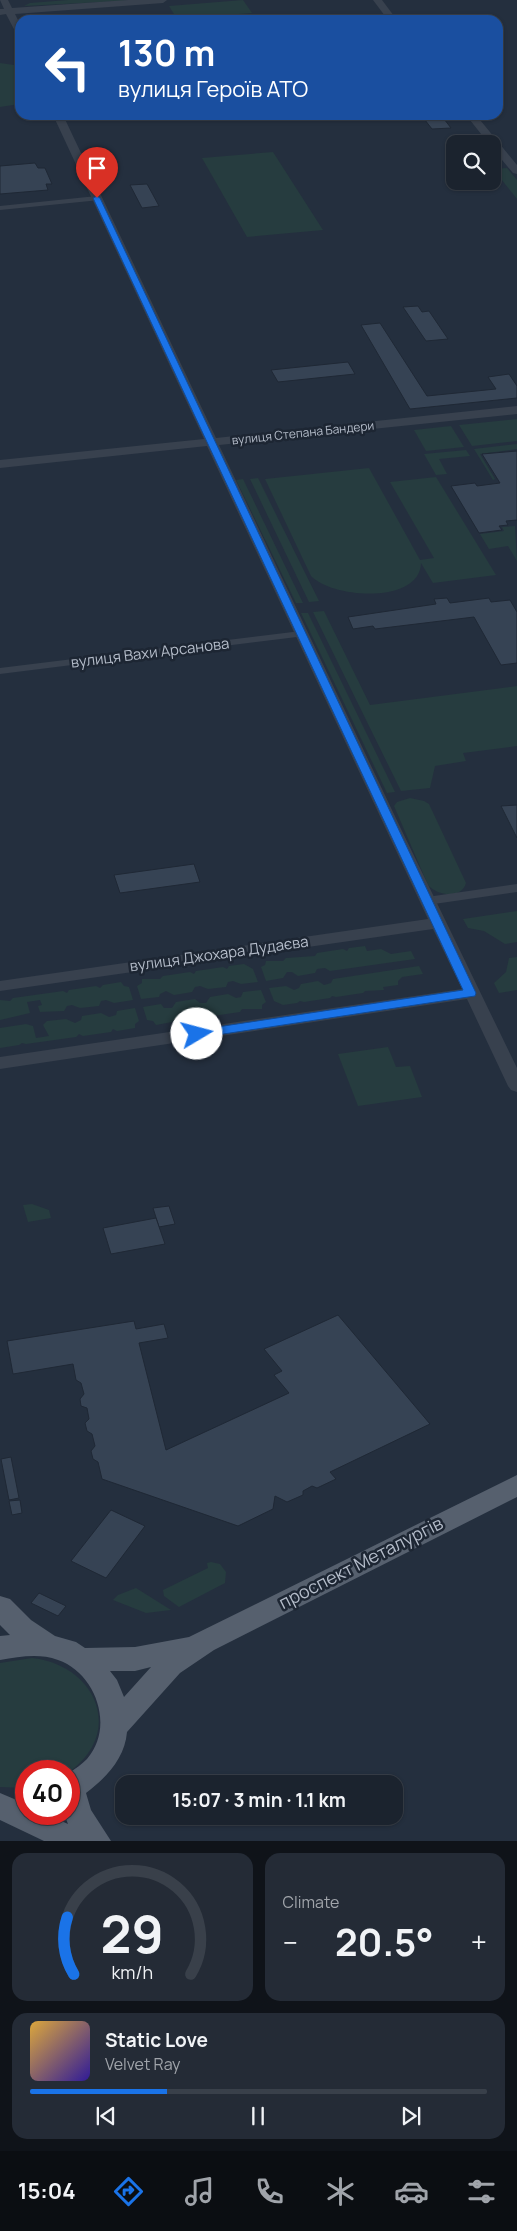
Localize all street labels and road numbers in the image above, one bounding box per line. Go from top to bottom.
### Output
street label: вулиця Степана Бандери [231,417,375,448]
street label: вулиця Вахи Арсанова [70,632,230,673]
street label: вулиця Джохара Дудаєва [128,931,310,976]
street label: проспект Металургів [274,1510,447,1614]

